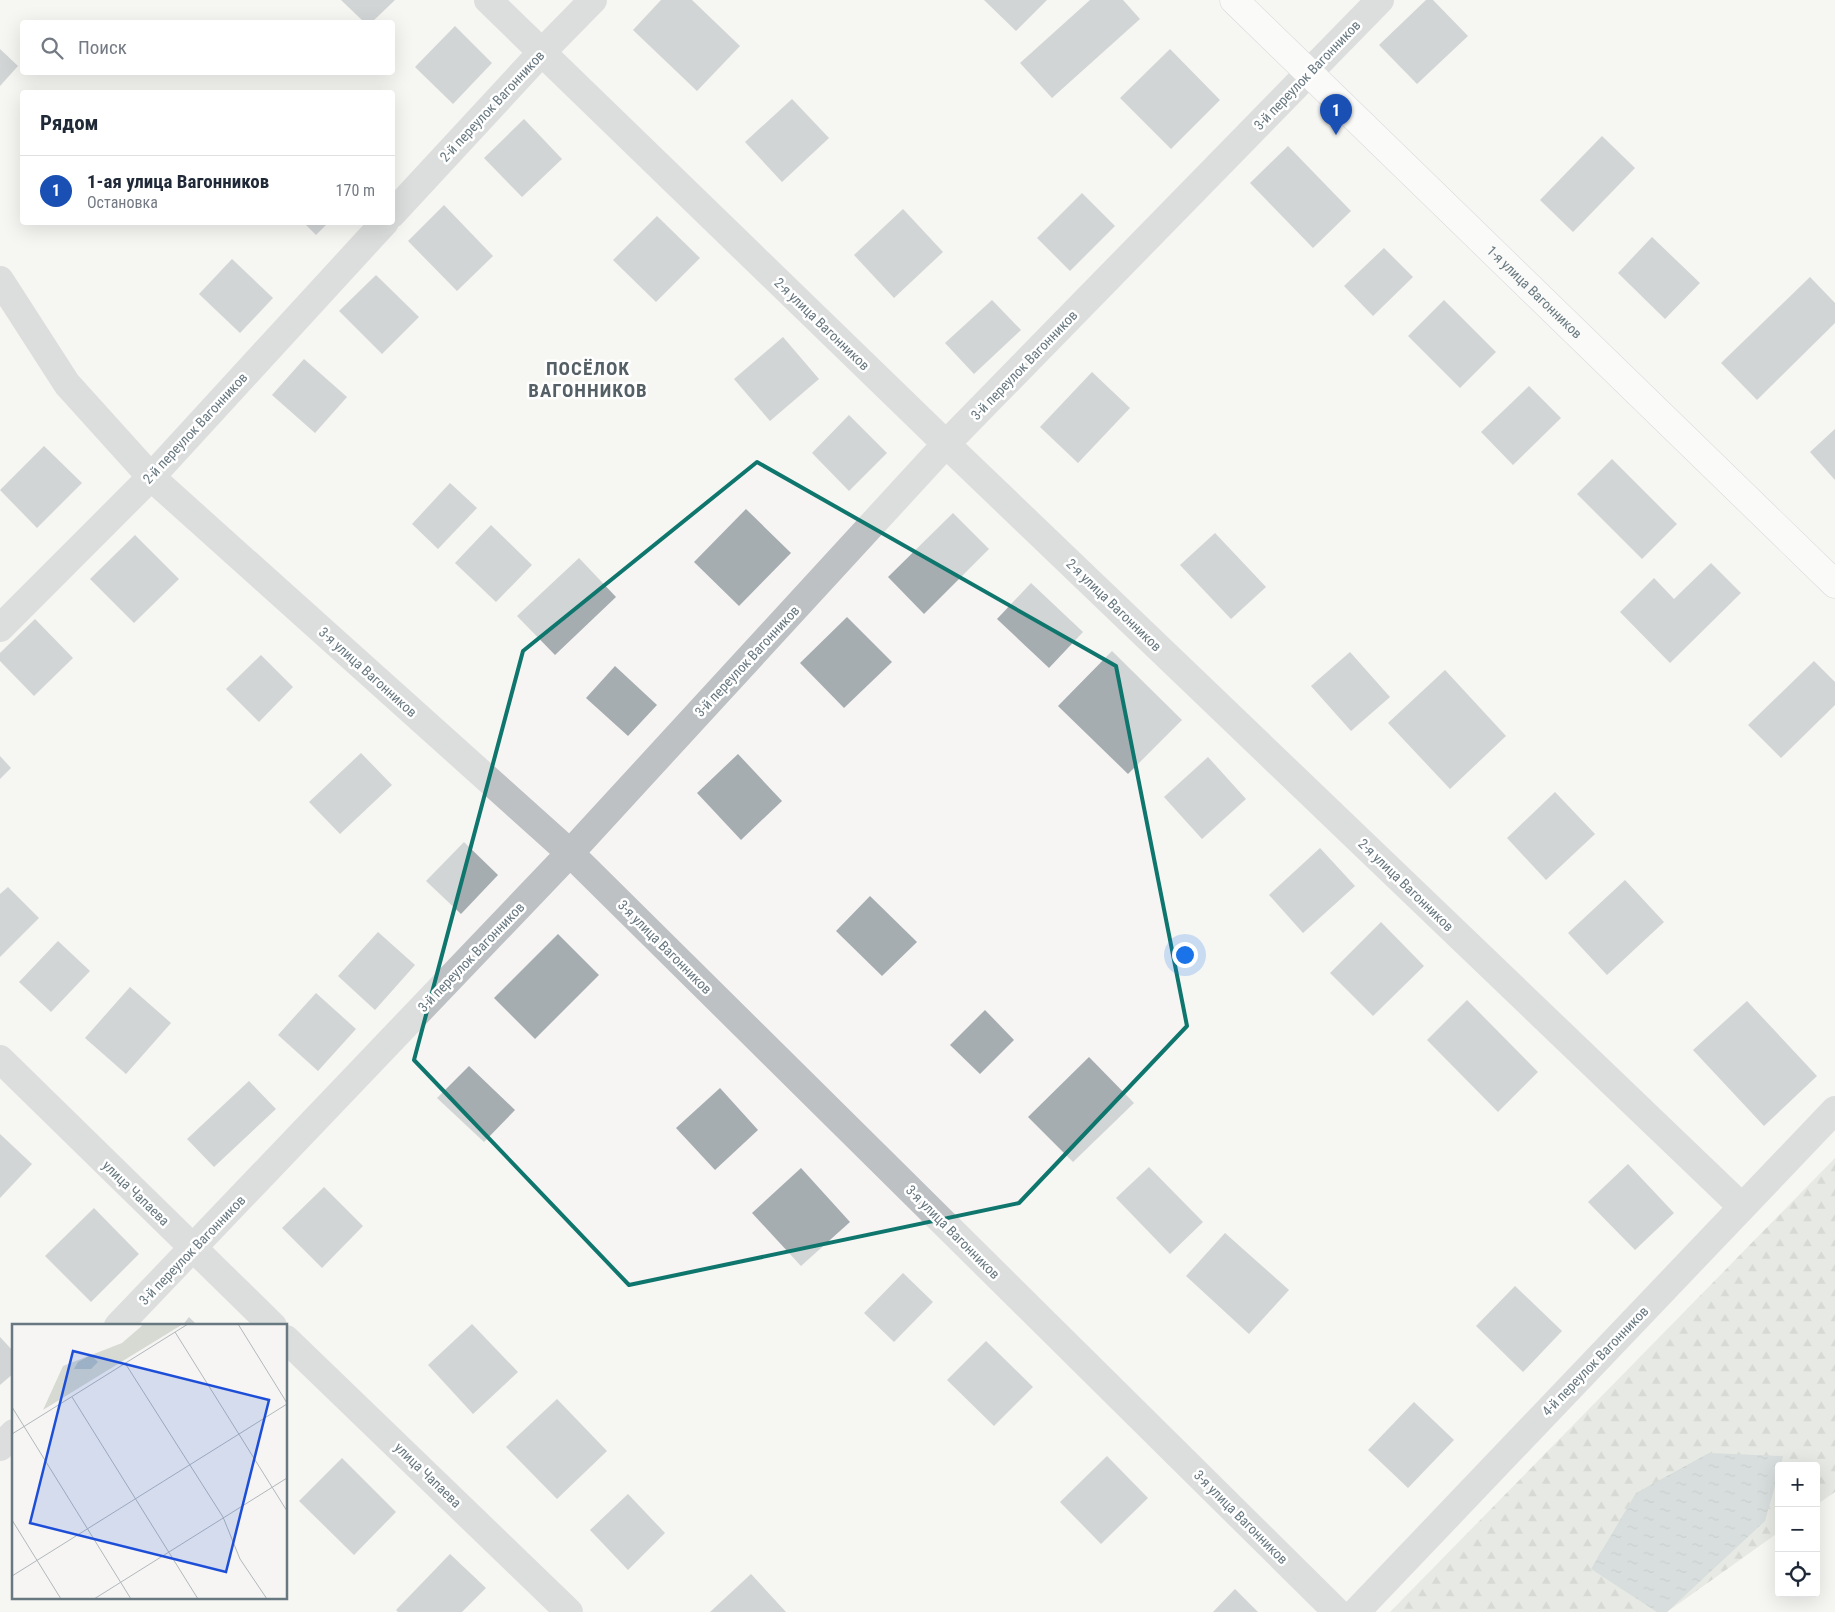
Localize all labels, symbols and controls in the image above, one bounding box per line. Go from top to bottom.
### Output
street label: 3-й переулок Вагонников [1251,17,1363,133]
search box [20,20,395,75]
icon: search [38,34,66,62]
text: Поиск [78,36,127,59]
street label: 2-й переулок Вагонников [436,47,548,165]
pin: 1 [1320,94,1352,135]
text: Рядом [40,111,99,135]
text: 1-ая улица Вагонников [87,170,269,193]
text: 1 [52,181,60,200]
text: 170 m [336,181,375,200]
text: Остановка [87,193,158,212]
street label: 1-я улица Вагонников [1484,242,1585,342]
street label: 2-я улица Вагонников [771,275,873,373]
street label: 3-й переулок Вагонников [968,307,1080,423]
district label: ПОСЁЛОК ВАГОННИКОВ [528,357,648,402]
street label: 2-й переулок Вагонников [139,369,251,487]
street label: 2-я улица Вагонников [1063,556,1165,654]
street label: 3-й переулок Вагонников [691,602,803,720]
street label: 3-я улица Вагонников [316,624,420,720]
street label: 2-я улица Вагонников [1355,836,1457,934]
street label: 3-я улица Вагонников [615,897,715,997]
street label: 3-й переулок Вагонников [415,899,527,1015]
your location [1172,942,1198,968]
street label: улица Чапаева [99,1157,173,1229]
street label: 3-я улица Вагонников [903,1182,1003,1282]
street label: 3-й переулок Вагонников [136,1192,248,1308]
street label: 4-й переулок Вагонников [1539,1303,1651,1419]
inset map [12,1324,288,1600]
street label: улица Чапаева [391,1439,465,1511]
map controls [1775,1462,1820,1597]
button: + [1775,1462,1820,1507]
street label: 3-я улица Вагонников [1191,1467,1291,1567]
button: − [1775,1507,1820,1552]
button: locate [1775,1552,1820,1597]

